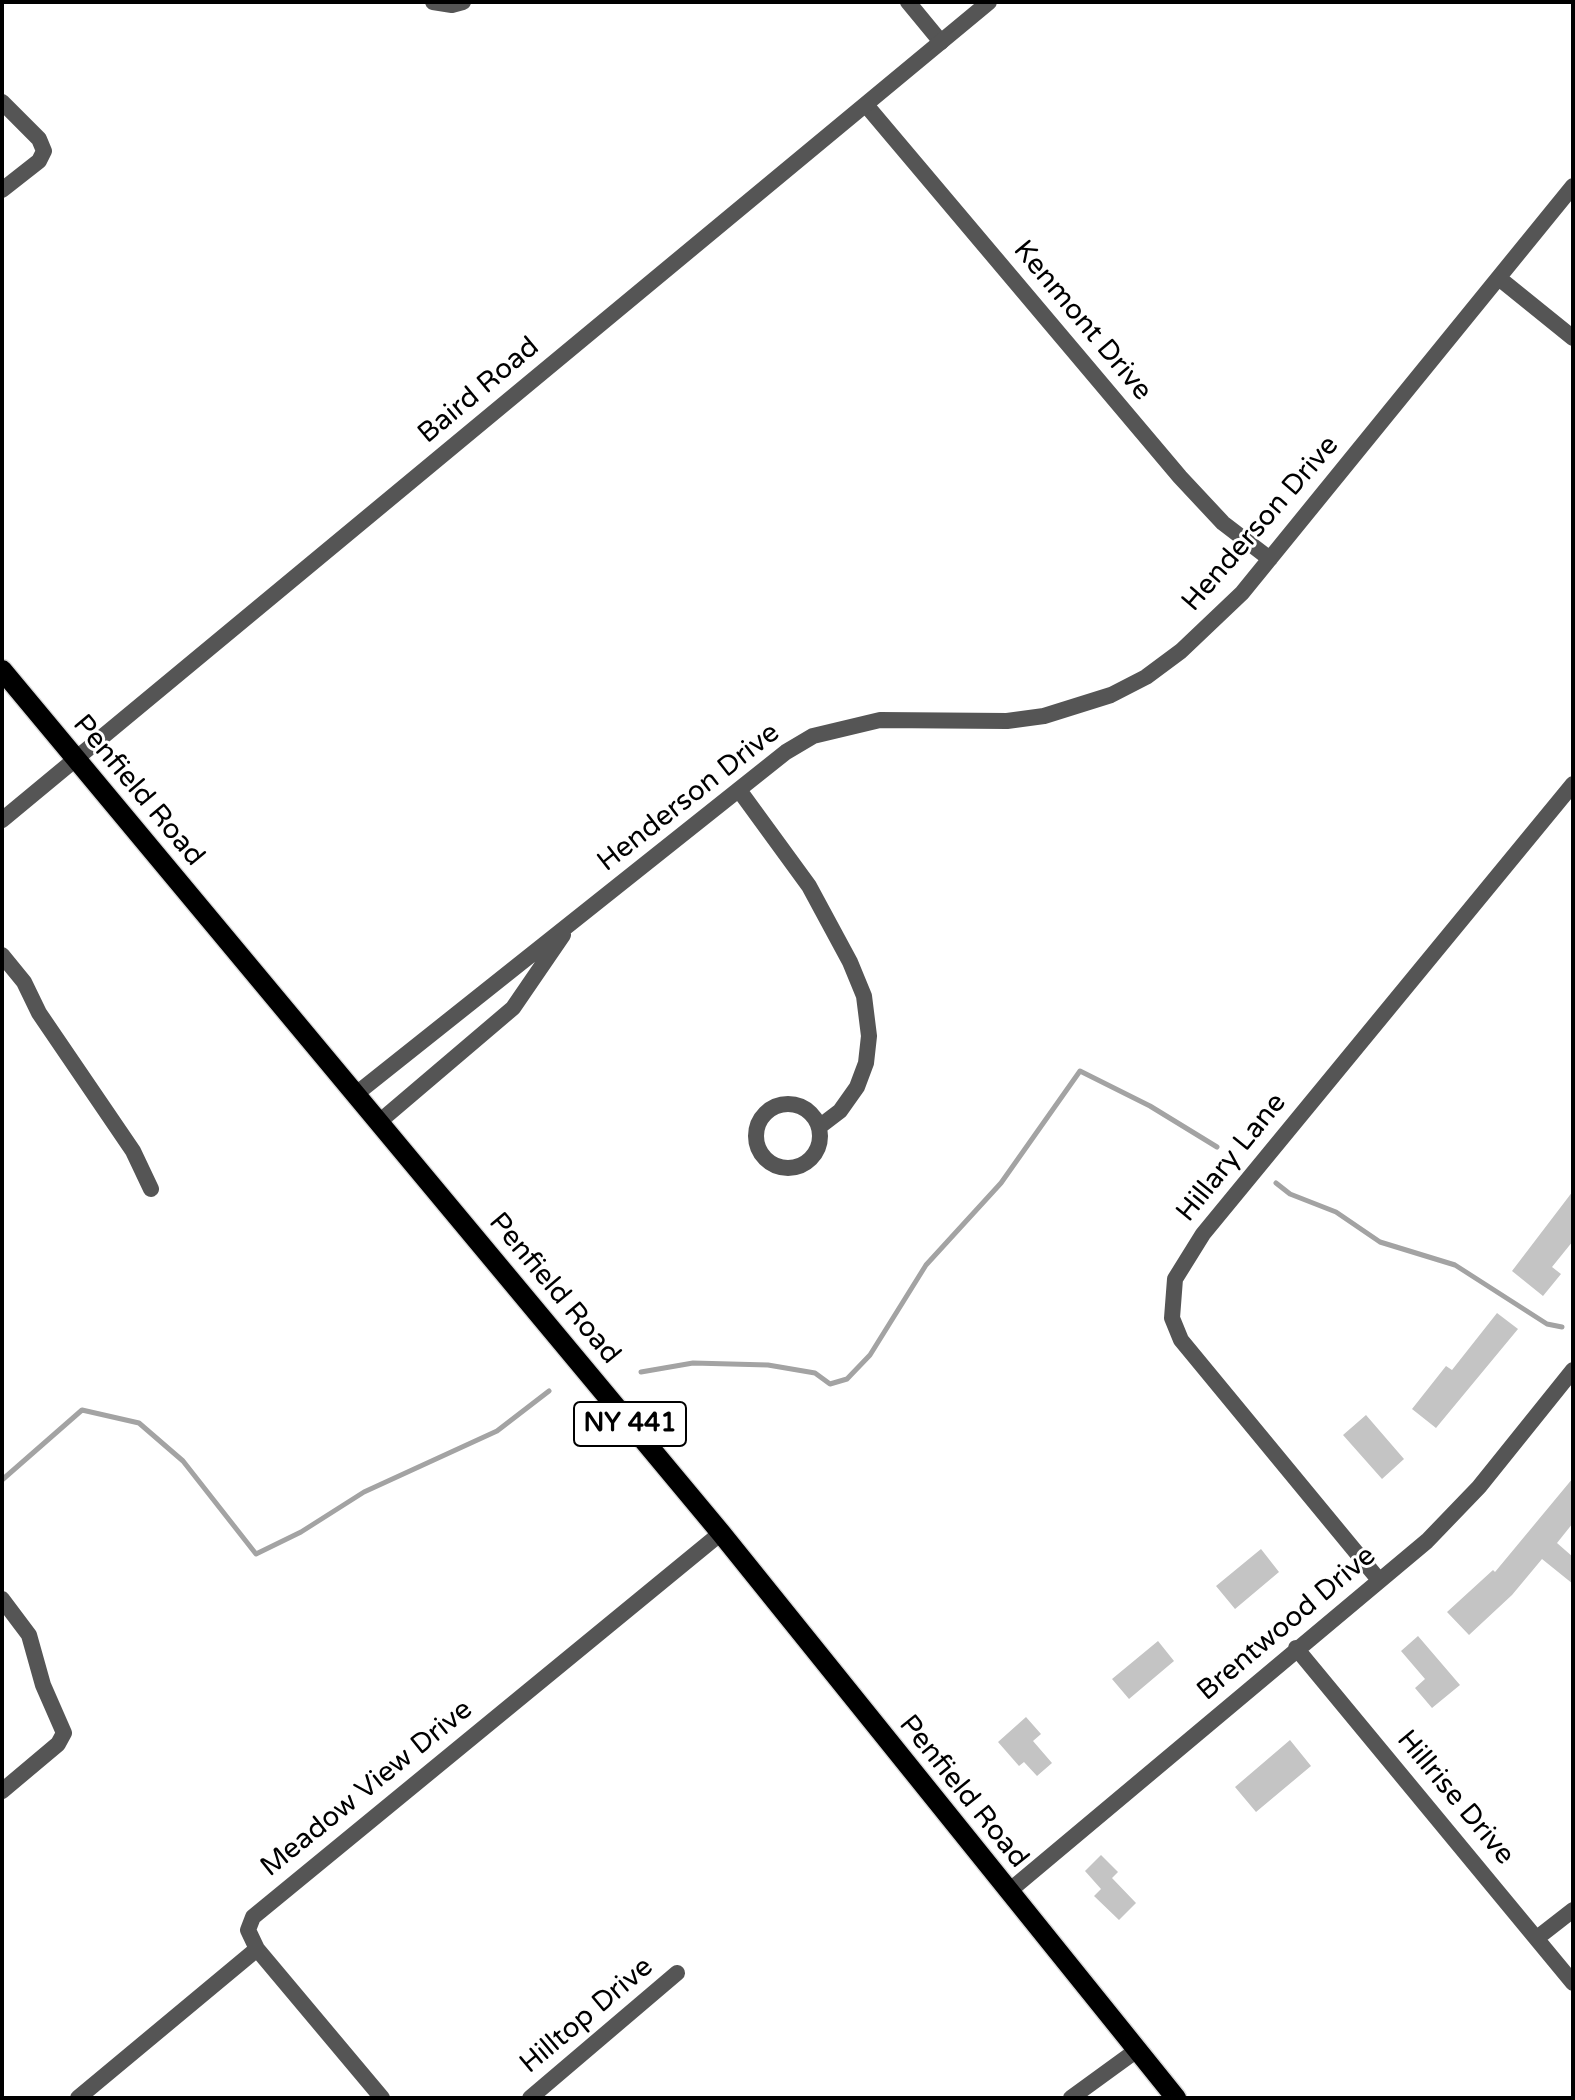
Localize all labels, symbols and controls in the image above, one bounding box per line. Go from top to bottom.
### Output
street label: Kenmont Drive [1005,234,1159,408]
street label: Baird Road [412,331,546,451]
street label: Henderson Drive [1176,429,1346,619]
street label: Penfield Road [65,709,211,873]
street label: Henderson Drive [591,717,787,879]
street label: Hillary Lane [1170,1087,1294,1229]
street label: Penfield Road [481,1207,627,1371]
road number: NY 441 [574,1402,686,1446]
street label: Brentwood Drive [1191,1540,1383,1708]
street label: Meadow View Drive [254,1693,480,1885]
street label: Penfield Road [891,1709,1035,1875]
street label: Hillrise Drive [1389,1724,1521,1872]
street label: Hilltop Drive [514,1951,660,2081]

